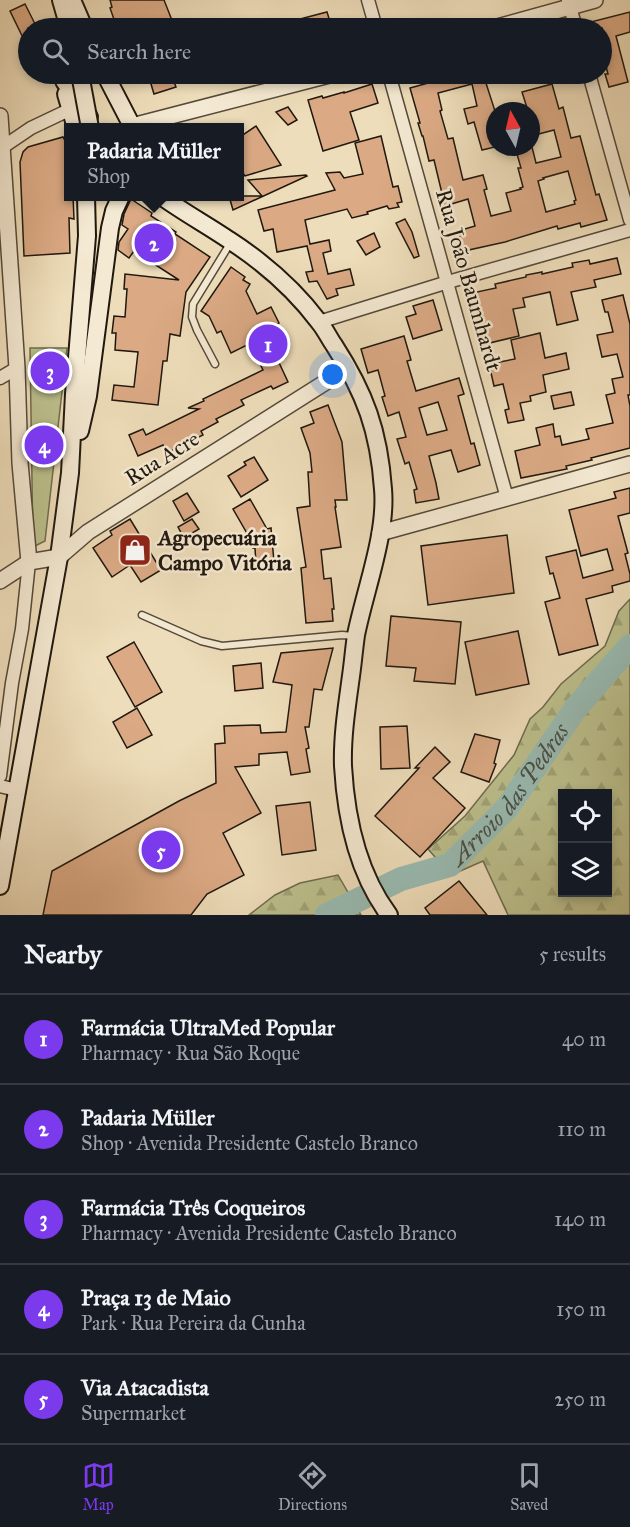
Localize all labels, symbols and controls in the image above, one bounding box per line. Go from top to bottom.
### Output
search box [18,18,612,84]
icon: search [39,35,72,68]
text: Search here [87,38,191,65]
north arrow [486,102,540,156]
popup [64,123,244,201]
text: Padaria Müller [87,137,221,164]
text: Shop [87,164,130,188]
street label: Rua João Baumhardt [430,186,508,375]
pin: 2 [134,220,174,266]
pin: 1 [248,322,288,366]
pin: 3 [31,348,70,394]
your location [318,360,347,389]
pin: 4 [24,422,63,468]
street label: Rua Acre [120,425,204,491]
place label: Agropecuária Campo Vitória [156,524,292,576]
shop icon: Agropecuária Campo Vitória [117,532,153,568]
water label: Arroio das Pedras [441,717,576,874]
map controls [558,789,612,897]
button: locate [558,789,612,843]
pin: 5 [142,828,180,872]
button: layers [558,843,612,897]
text: Nearby [24,938,102,970]
text: 5 results [539,942,606,966]
text: Farmácia UltraMed Popular [81,1014,335,1041]
text: 1 [40,1027,47,1051]
text: 40 m [562,1027,606,1051]
text: Pharmacy · Rua São Roque [81,1041,300,1065]
text: Padaria Müller [81,1104,215,1131]
text: 2 [39,1117,48,1141]
text: 110 m [558,1117,606,1141]
text: Shop · Avenida Presidente Castelo Branco [81,1131,418,1155]
text: Farmácia Três Coqueiros [81,1194,305,1221]
text: 3 [40,1207,48,1231]
text: 140 m [554,1207,606,1231]
text: Pharmacy · Avenida Presidente Castelo Branco [81,1221,457,1245]
text: Praça 13 de Maio [81,1284,231,1311]
text: 4 [38,1297,49,1321]
text: 150 m [556,1297,606,1321]
text: Park · Rua Pereira da Cunha [81,1311,306,1335]
text: Via Atacadista [81,1374,209,1401]
text: 5 [39,1387,48,1411]
text: 250 m [554,1387,606,1411]
text: Supermarket [81,1401,186,1425]
tab: Map [82,1459,115,1514]
tab: Directions [278,1459,347,1514]
tab: Saved [510,1459,548,1514]

